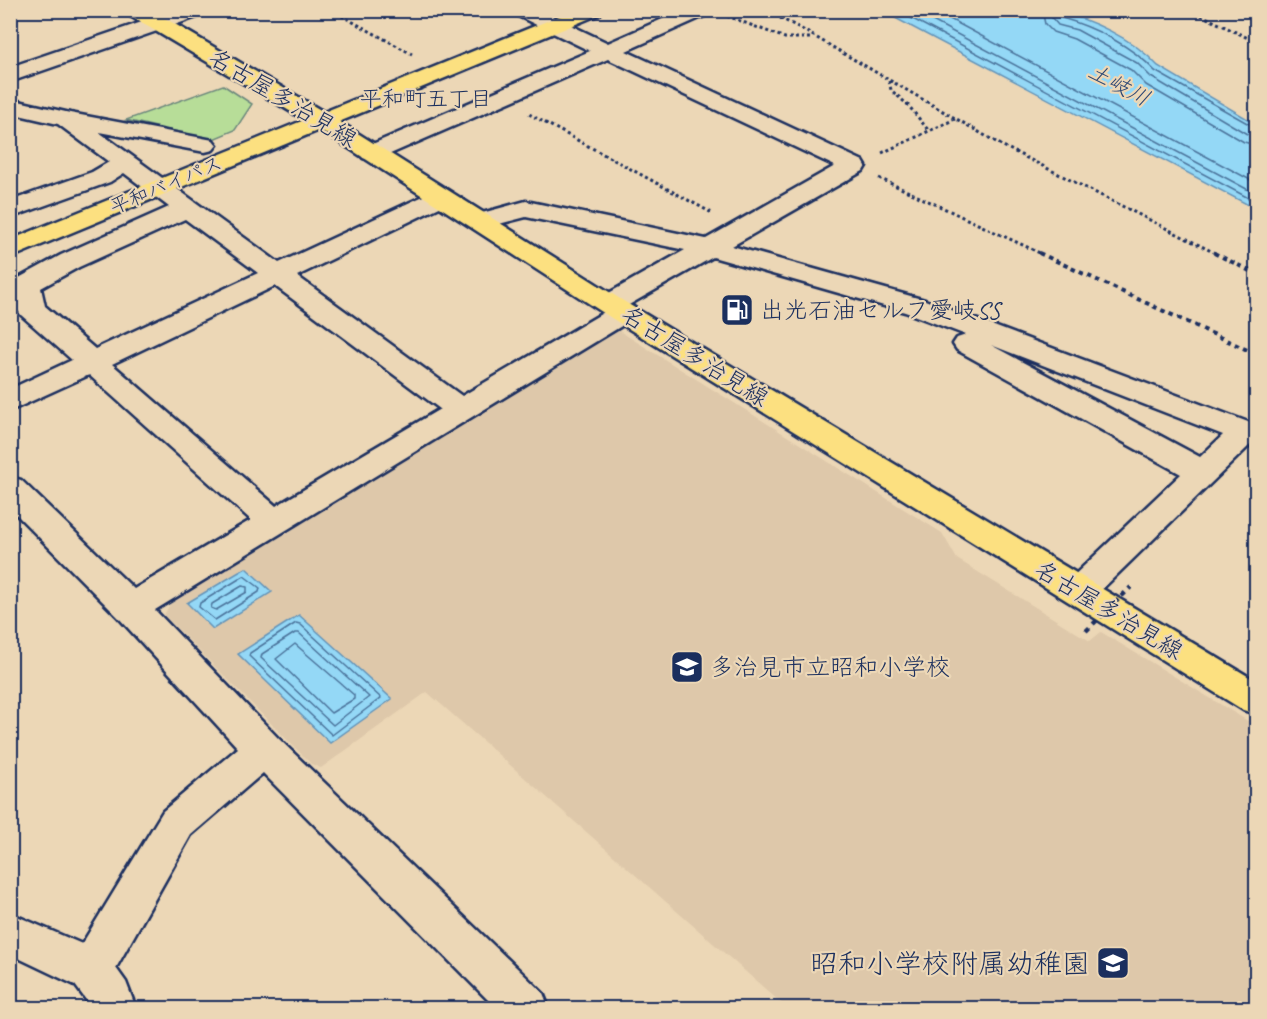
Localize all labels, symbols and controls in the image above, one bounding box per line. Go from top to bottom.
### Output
street label: 名古屋多治見線 [203,42,363,154]
water label: 土岐川 [1083,57,1155,113]
district label: 平和町五丁目 [360,85,492,113]
street label: 平和バイパス [106,150,226,220]
fuel station icon: 出光石油セルフ愛岐SS [719,292,755,328]
place label: 出光石油セルフ愛岐SS [760,295,1004,325]
street label: 名古屋多治見線 [616,299,774,413]
street label: 名古屋多治見線 [1029,554,1189,666]
school or university icon: 多治見市立昭和小学校 [669,649,705,685]
place label: 多治見市立昭和小学校 [710,652,950,682]
school or university icon: 昭和小学校附属幼稚園 [1095,945,1131,981]
place label: 昭和小学校附属幼稚園 [810,946,1090,981]

